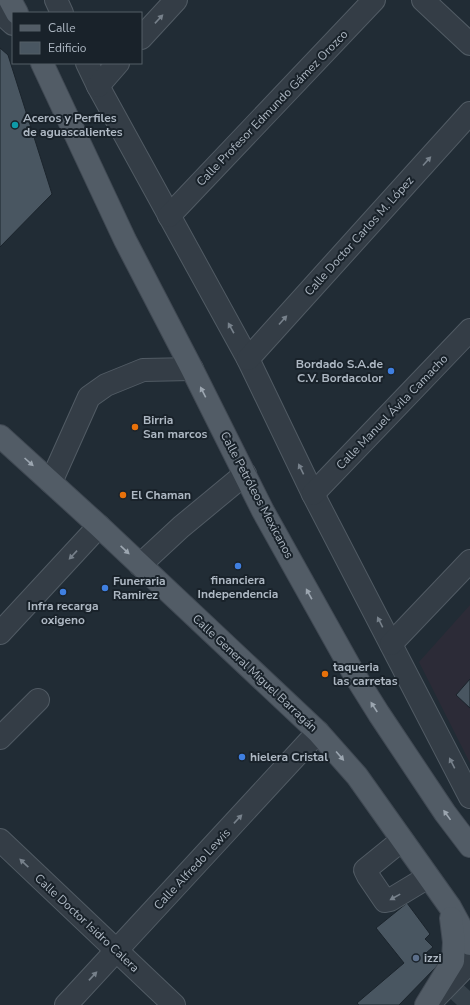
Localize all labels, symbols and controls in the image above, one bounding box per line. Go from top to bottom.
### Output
legend [12,12,142,64]
one-way arrow [154,14,163,24]
text: Calle [48,20,76,36]
street label: Calle Profesor Edmundo Gámez Orozco [193,26,351,190]
text: Edificio [48,40,87,56]
place label: Aceros y Perfiles de aguascalientes [23,110,123,140]
marker: Aceros y Perfiles de aguascalientes [10,120,20,130]
one-way arrow [422,156,431,166]
street label: Calle Doctor Carlos M. López [301,172,417,299]
one-way arrow [278,315,287,324]
one-way arrow [227,322,234,334]
street label: Calle Manuel Ávila Camacho [333,351,452,473]
place label: Bordado S.A.de C.V. Bordacolor [296,356,383,386]
marker: Bordado S.A.de C.V. Bordacolor [386,366,396,376]
one-way arrow [200,387,207,398]
place label: Birria San marcos [143,412,208,442]
marker: Birria San marcos [130,422,140,432]
street label: Calle Petróleos Mexicanos [217,429,297,562]
one-way arrow [24,458,34,467]
one-way arrow [298,464,304,475]
place label: El Chaman [131,487,191,503]
marker: El Chaman [118,490,128,500]
one-way arrow [120,545,130,555]
one-way arrow [68,549,77,560]
marker: financiera Independencia [233,561,243,571]
place label: financiera Independencia [198,572,278,602]
place label: Funeraria Ramirez [113,573,166,603]
marker: Funeraria Ramirez [100,583,110,593]
marker: Infra recarga oxigeno [58,587,68,597]
one-way arrow [306,588,313,600]
place label: Infra recarga oxigeno [28,598,98,628]
street label: Calle General Miguel Barragán [189,611,321,735]
one-way arrow [377,617,383,628]
place label: taqueria las carretas [333,659,398,689]
marker: taqueria las carretas [320,669,330,679]
one-way arrow [371,701,378,713]
place label: hielera Cristal [250,749,328,765]
one-way arrow [335,751,344,762]
marker: hielera Cristal [237,752,247,762]
one-way arrow [449,757,455,769]
one-way arrow [443,809,451,820]
one-way arrow [233,814,243,824]
street label: Calle Alfredo Lewis [150,825,234,913]
one-way arrow [19,858,29,868]
street label: Calle Doctor Isidro Calera [31,870,143,976]
one-way arrow [389,893,401,900]
place label: izzi [424,950,442,966]
marker: izzi [411,953,421,963]
one-way arrow [88,971,98,981]

